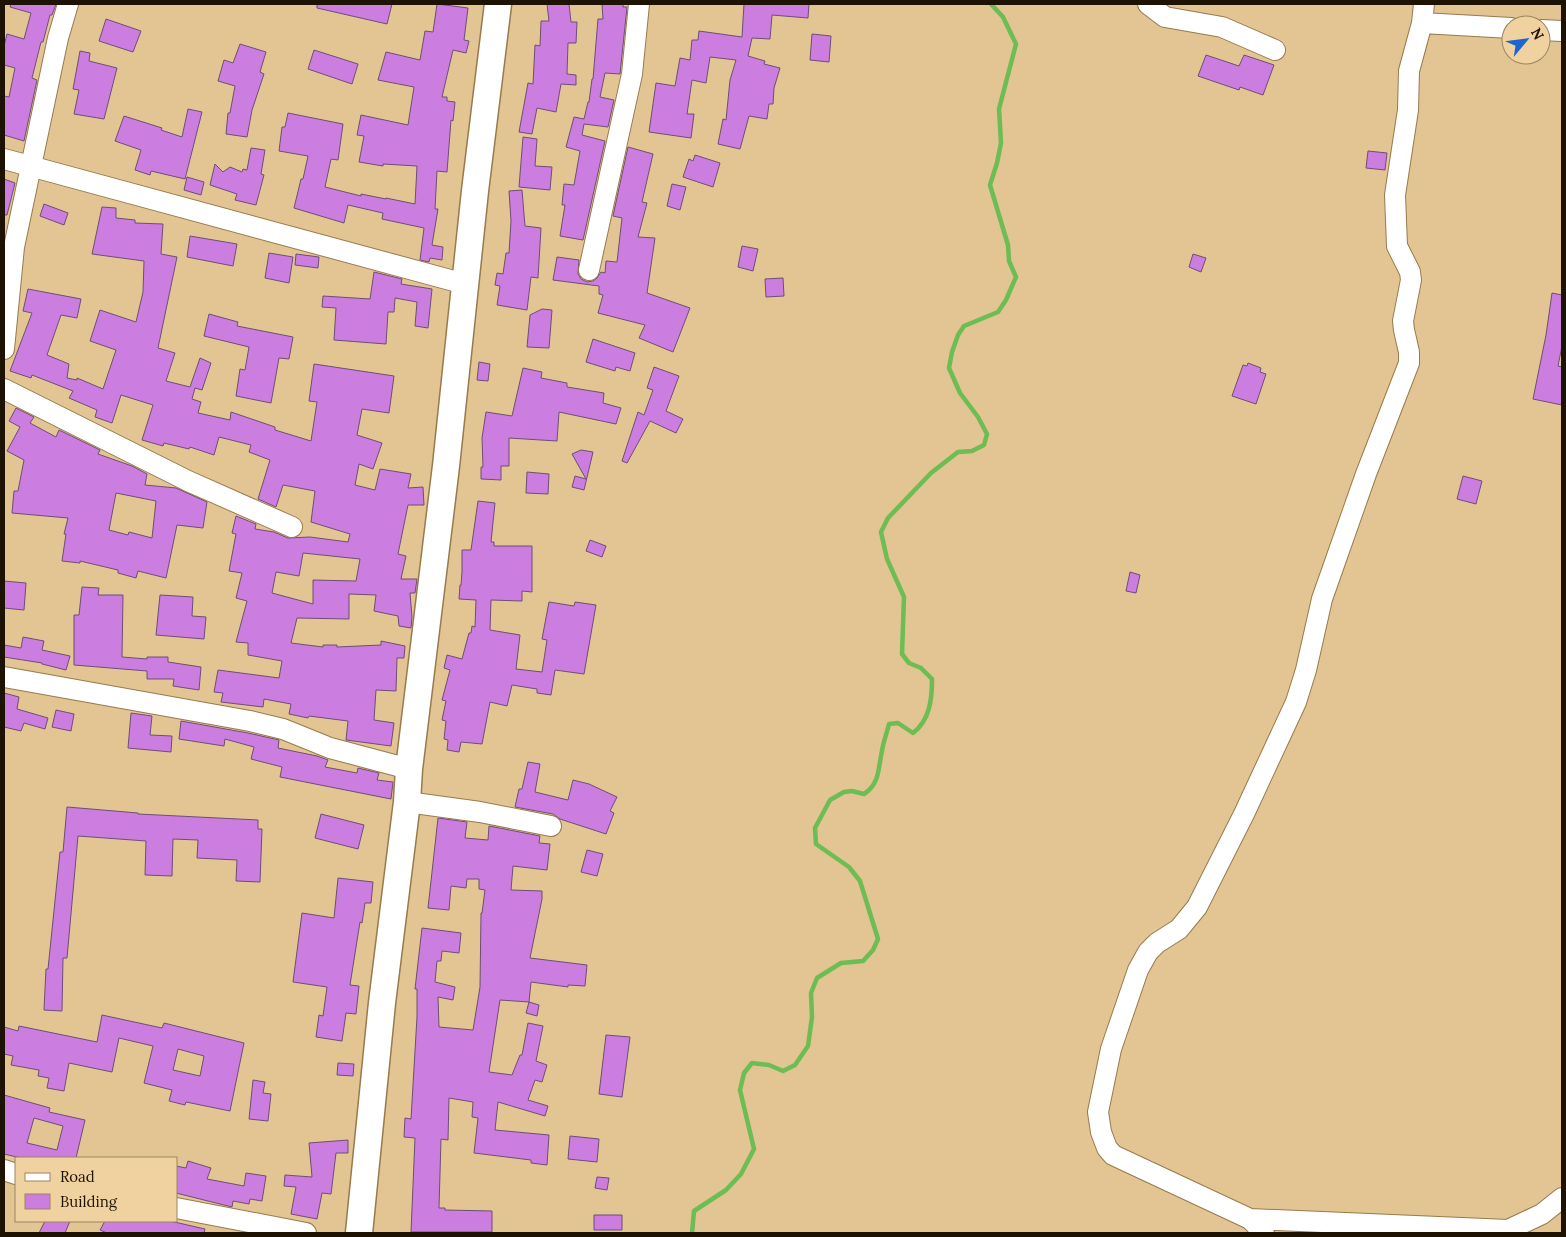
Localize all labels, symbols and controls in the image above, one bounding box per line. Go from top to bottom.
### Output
north arrow [1501,15,1551,65]
text: N [1527,25,1548,43]
legend [15,1157,178,1222]
text: Road [60,1167,95,1186]
text: Building [60,1192,118,1211]

